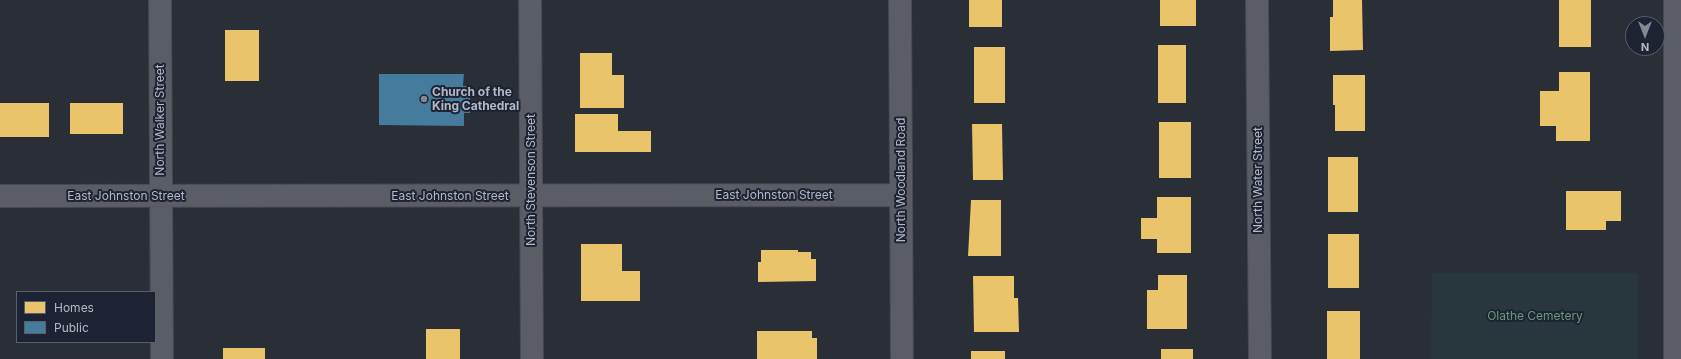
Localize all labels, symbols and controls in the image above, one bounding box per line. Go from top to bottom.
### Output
north arrow [1625,16,1665,56]
text: N [1641,40,1649,54]
street label: North Walker Street [153,64,167,176]
place label: Church of the King Cathedral [432,85,519,113]
marker: Church of the King Cathedral [419,94,429,104]
street label: North Stevenson Street [524,114,538,246]
street label: North Woodland Road [894,118,908,242]
street label: North Water Street [1251,127,1265,233]
street label: East Johnston Street [715,188,833,202]
street label: East Johnston Street [67,189,185,203]
street label: East Johnston Street [391,189,509,203]
legend [16,291,156,343]
text: Homes [54,300,94,315]
park label: Olathe Cemetery [1487,309,1583,323]
text: Public [54,320,89,335]

